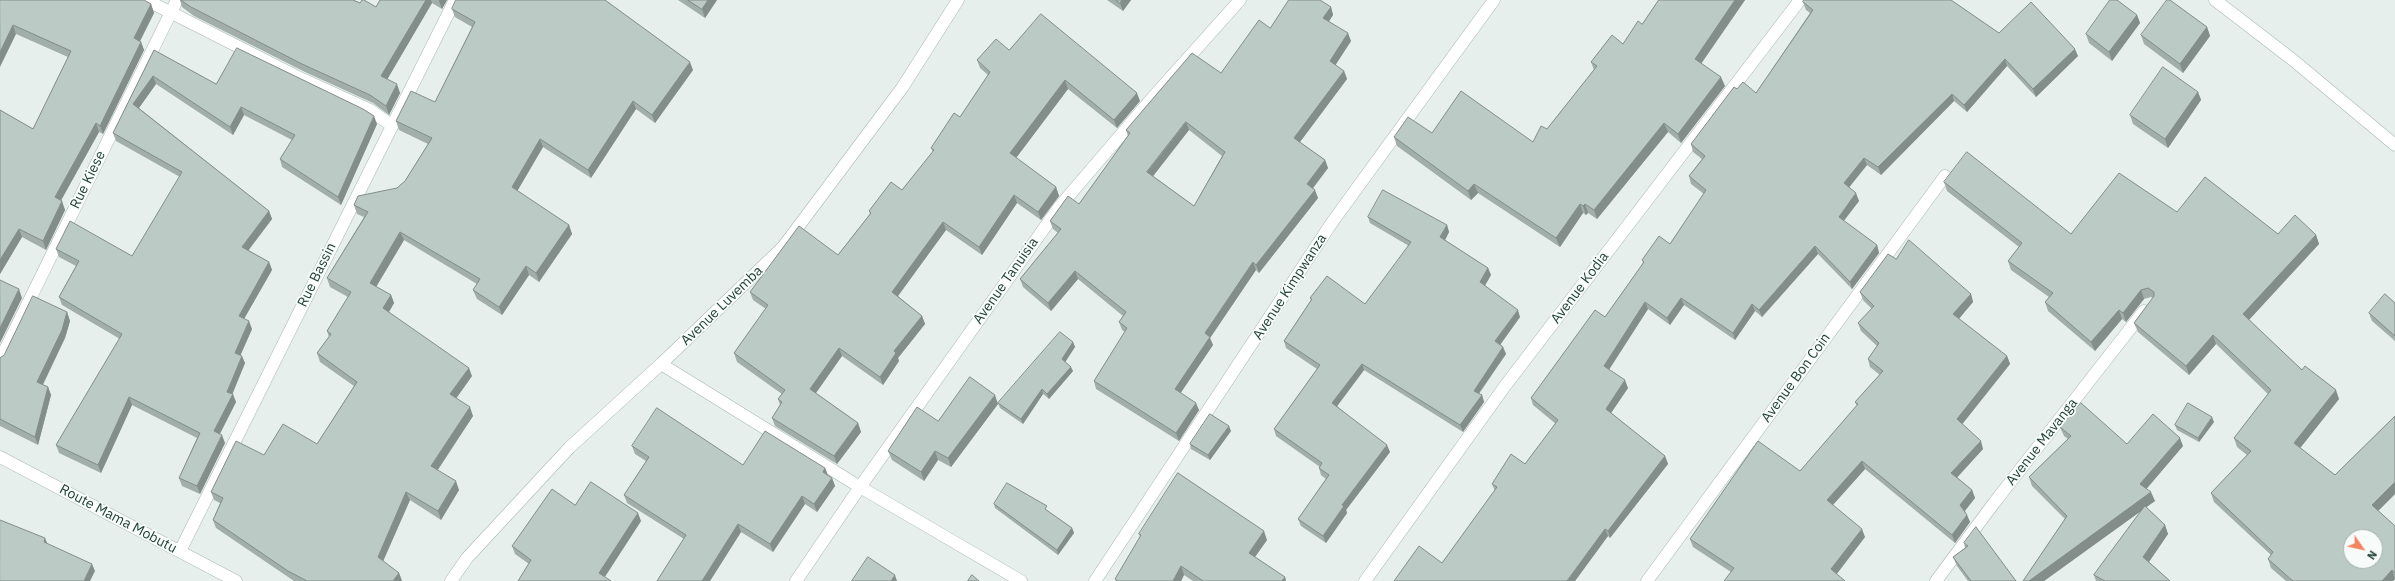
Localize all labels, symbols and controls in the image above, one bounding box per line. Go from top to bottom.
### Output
street label: Rue Kiese [67,148,109,212]
street label: Avenue Kimpwanza [1250,231,1330,343]
street label: Avenue Tanuisia [970,235,1042,327]
street label: Rue Bassin [294,240,340,310]
street label: Avenue Kodia [1548,249,1612,327]
street label: Avenue Luvemba [678,263,766,349]
street label: Avenue Bon Coin [1758,330,1834,426]
street label: Avenue Mavanga [2003,395,2081,489]
street label: Route Mama Mobutu [56,481,180,557]
north arrow [2343,529,2383,569]
text: N [2364,548,2380,562]

